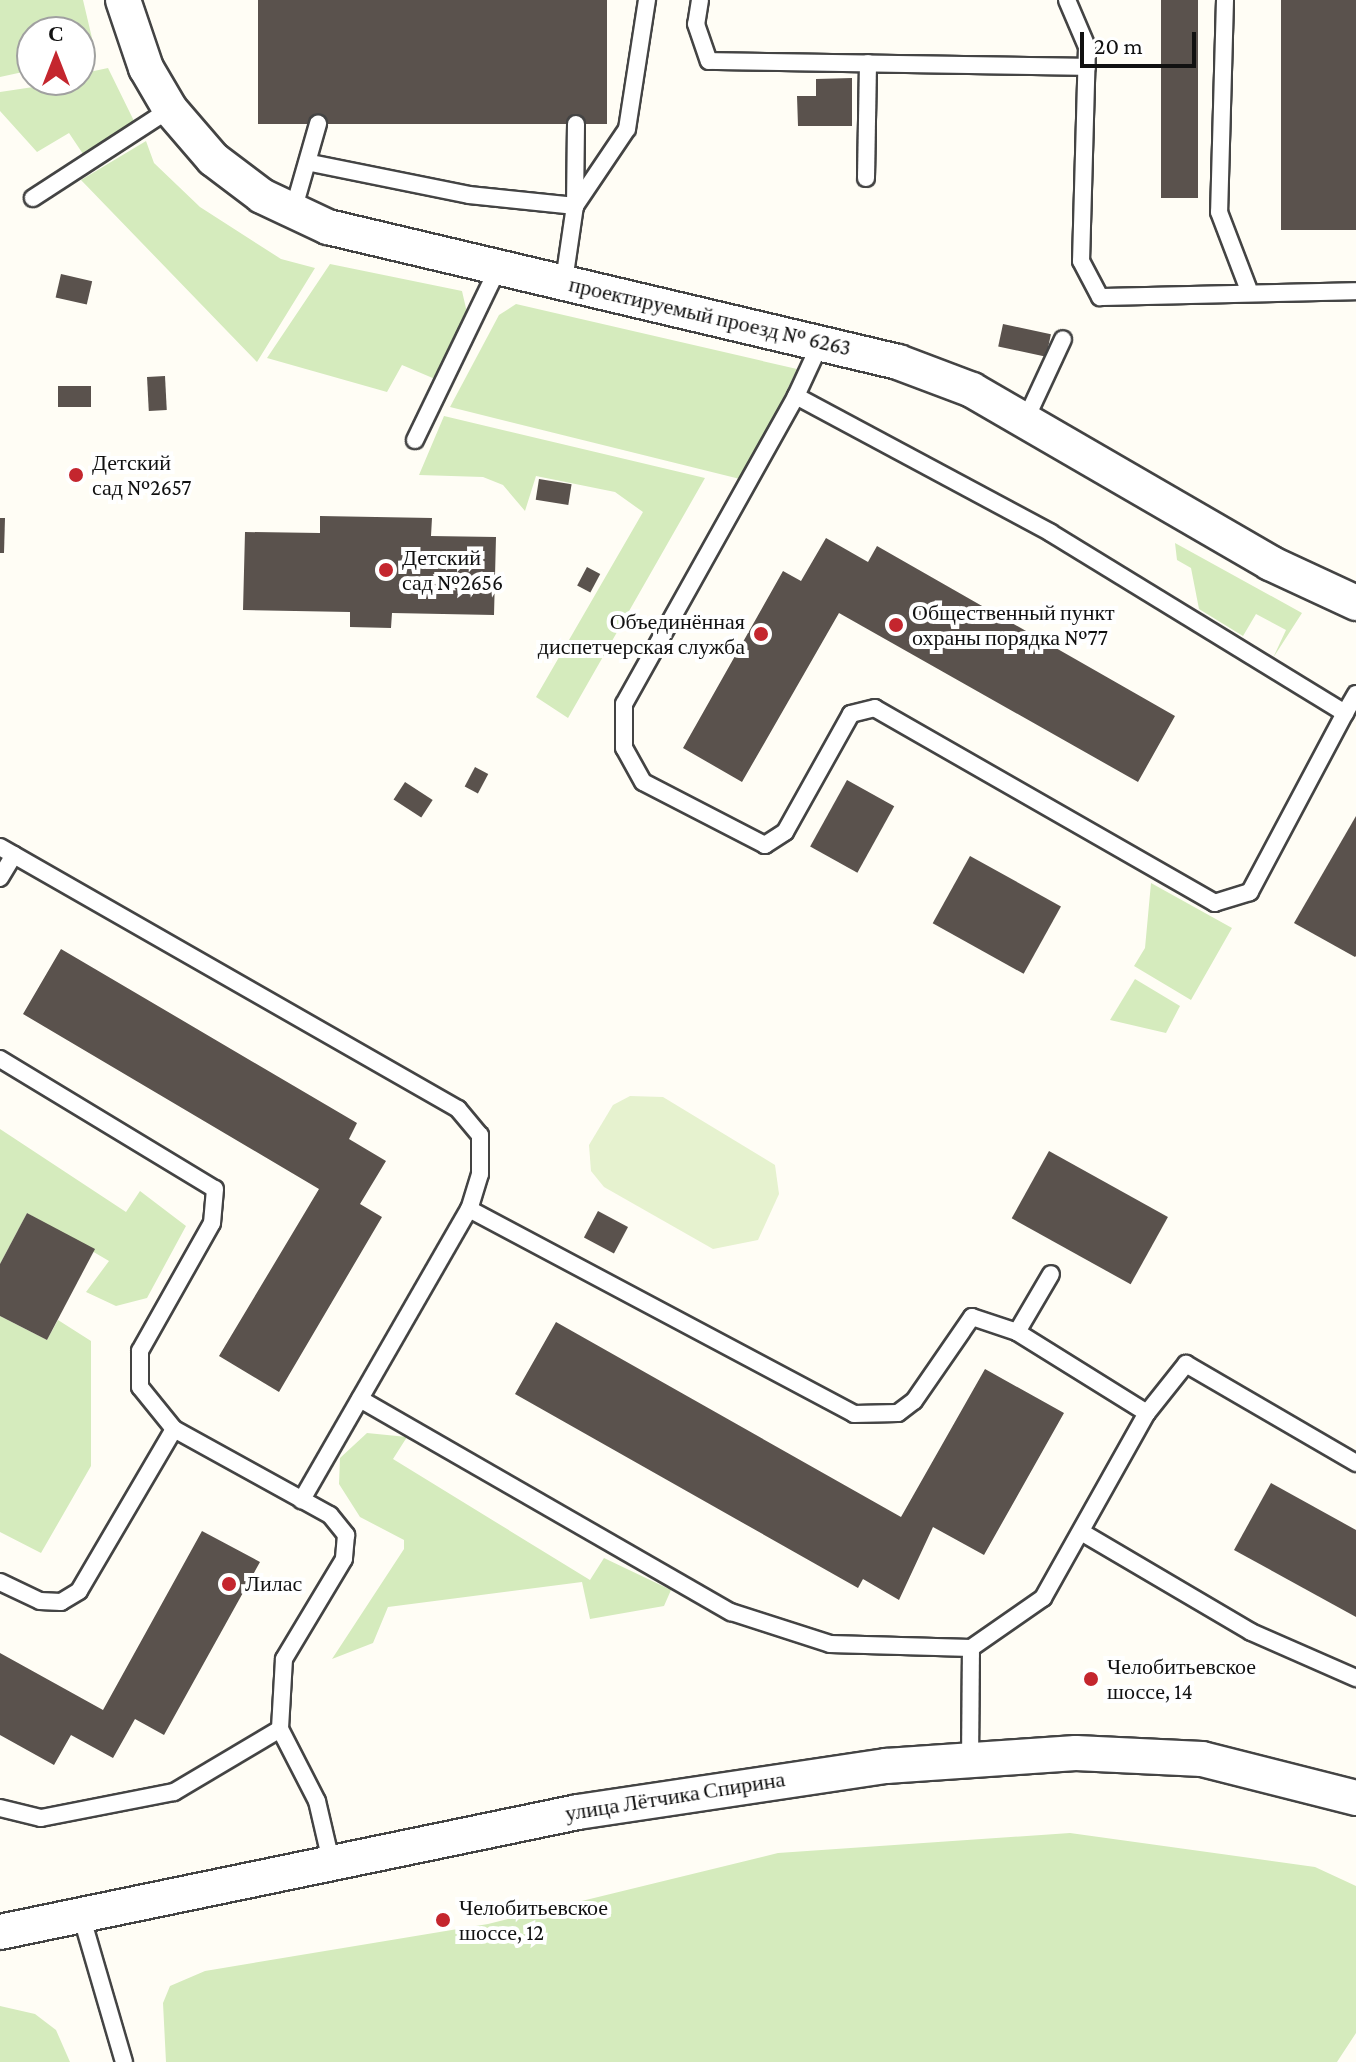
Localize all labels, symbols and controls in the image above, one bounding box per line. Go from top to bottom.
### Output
north arrow [16,16,96,96]
scale bar [1084,16,1200,66]
text: С [48,21,64,46]
text: 20 m [1094,32,1143,59]
street label: проектируемый проезд № 6263 [567,271,853,361]
place label: Детский сад №2657 [92,449,191,500]
marker: Детский сад №2657 [67,466,85,484]
place label: Детский сад №2656 [402,544,503,596]
marker: Детский сад №2656 [377,561,395,579]
place label: Общественный пункт охраны порядка №77 [912,599,1115,650]
place label: Объединённая диспетчерская служба [538,608,745,660]
marker: Общественный пункт охраны порядка №77 [887,616,905,634]
marker: Объединённая диспетчерская служба [752,625,770,643]
place label: Лилас [245,1571,302,1597]
marker: Лилас [220,1575,238,1593]
place label: Челобитьевское шоссе, 14 [1107,1653,1256,1704]
marker: Челобитьевское шоссе, 14 [1082,1670,1100,1688]
street label: улица Лётчика Спирина [563,1766,787,1826]
place label: Челобитьевское шоссе, 12 [459,1894,608,1946]
marker: Челобитьевское шоссе, 12 [434,1911,452,1929]

